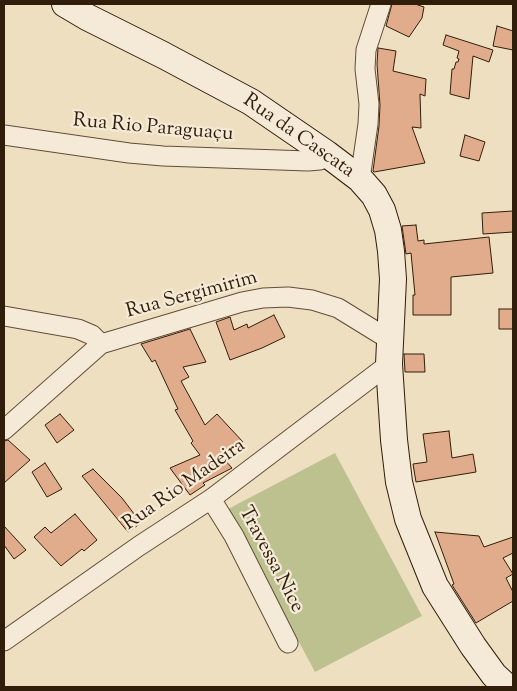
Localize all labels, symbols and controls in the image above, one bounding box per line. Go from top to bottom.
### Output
street label: Rua da Cascata [238,90,358,184]
street label: Rua Rio Paraguaçu [72,110,234,148]
street label: Rua Sergimirim [124,267,260,325]
street label: Rua Rio Madeira [119,435,251,537]
street label: Travessa Nice [232,503,308,617]

